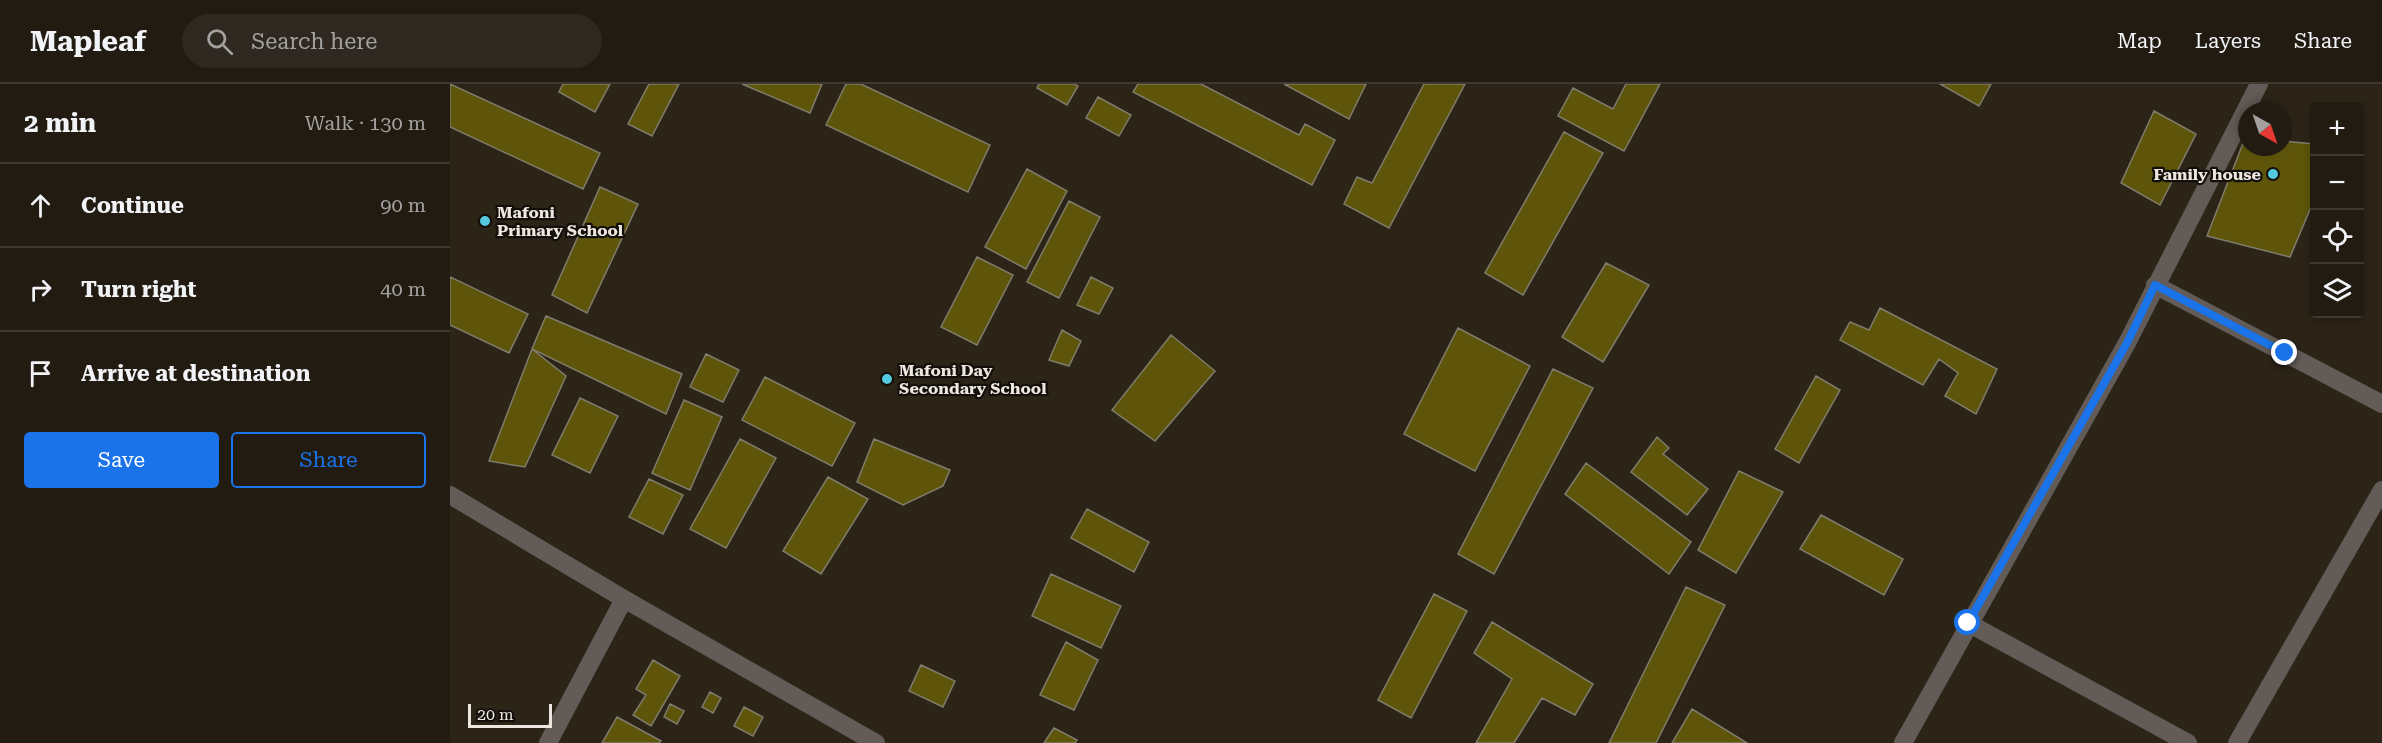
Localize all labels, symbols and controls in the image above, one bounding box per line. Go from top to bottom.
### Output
search box [182,14,602,68]
text: Mapleaf [30,25,146,58]
icon: search [203,25,236,58]
text: Search here [251,29,377,54]
text: Map [2117,29,2162,53]
text: Layers [2195,29,2261,53]
text: Share [2294,29,2352,53]
north arrow [2238,102,2292,156]
map controls [2310,102,2364,318]
button: + [2310,102,2364,156]
text: 2 min [24,108,96,138]
text: Walk · 130 m [305,111,426,135]
button: − [2310,156,2364,210]
place label: Family house [2154,165,2261,184]
marker: Family house [2266,167,2280,181]
icon: ahead [24,189,57,222]
text: Continue [81,193,184,218]
text: 90 m [380,193,426,217]
place label: Mafoni Primary School [497,203,624,240]
button: locate [2310,210,2364,264]
marker: Mafoni Primary School [478,214,492,228]
button: layers [2310,264,2364,318]
icon: right [24,273,57,306]
text: Turn right [81,277,196,302]
text: 40 m [380,277,426,301]
route end [2271,339,2297,365]
icon: arrive [24,357,57,390]
text: Arrive at destination [81,361,310,386]
place label: Mafoni Day Secondary School [899,361,1047,398]
marker: Mafoni Day Secondary School [880,372,894,386]
button: Save [24,432,219,488]
button: Share [231,432,426,488]
route start [1954,609,1980,635]
scale bar [468,701,552,728]
text: 20 m [477,705,514,724]

